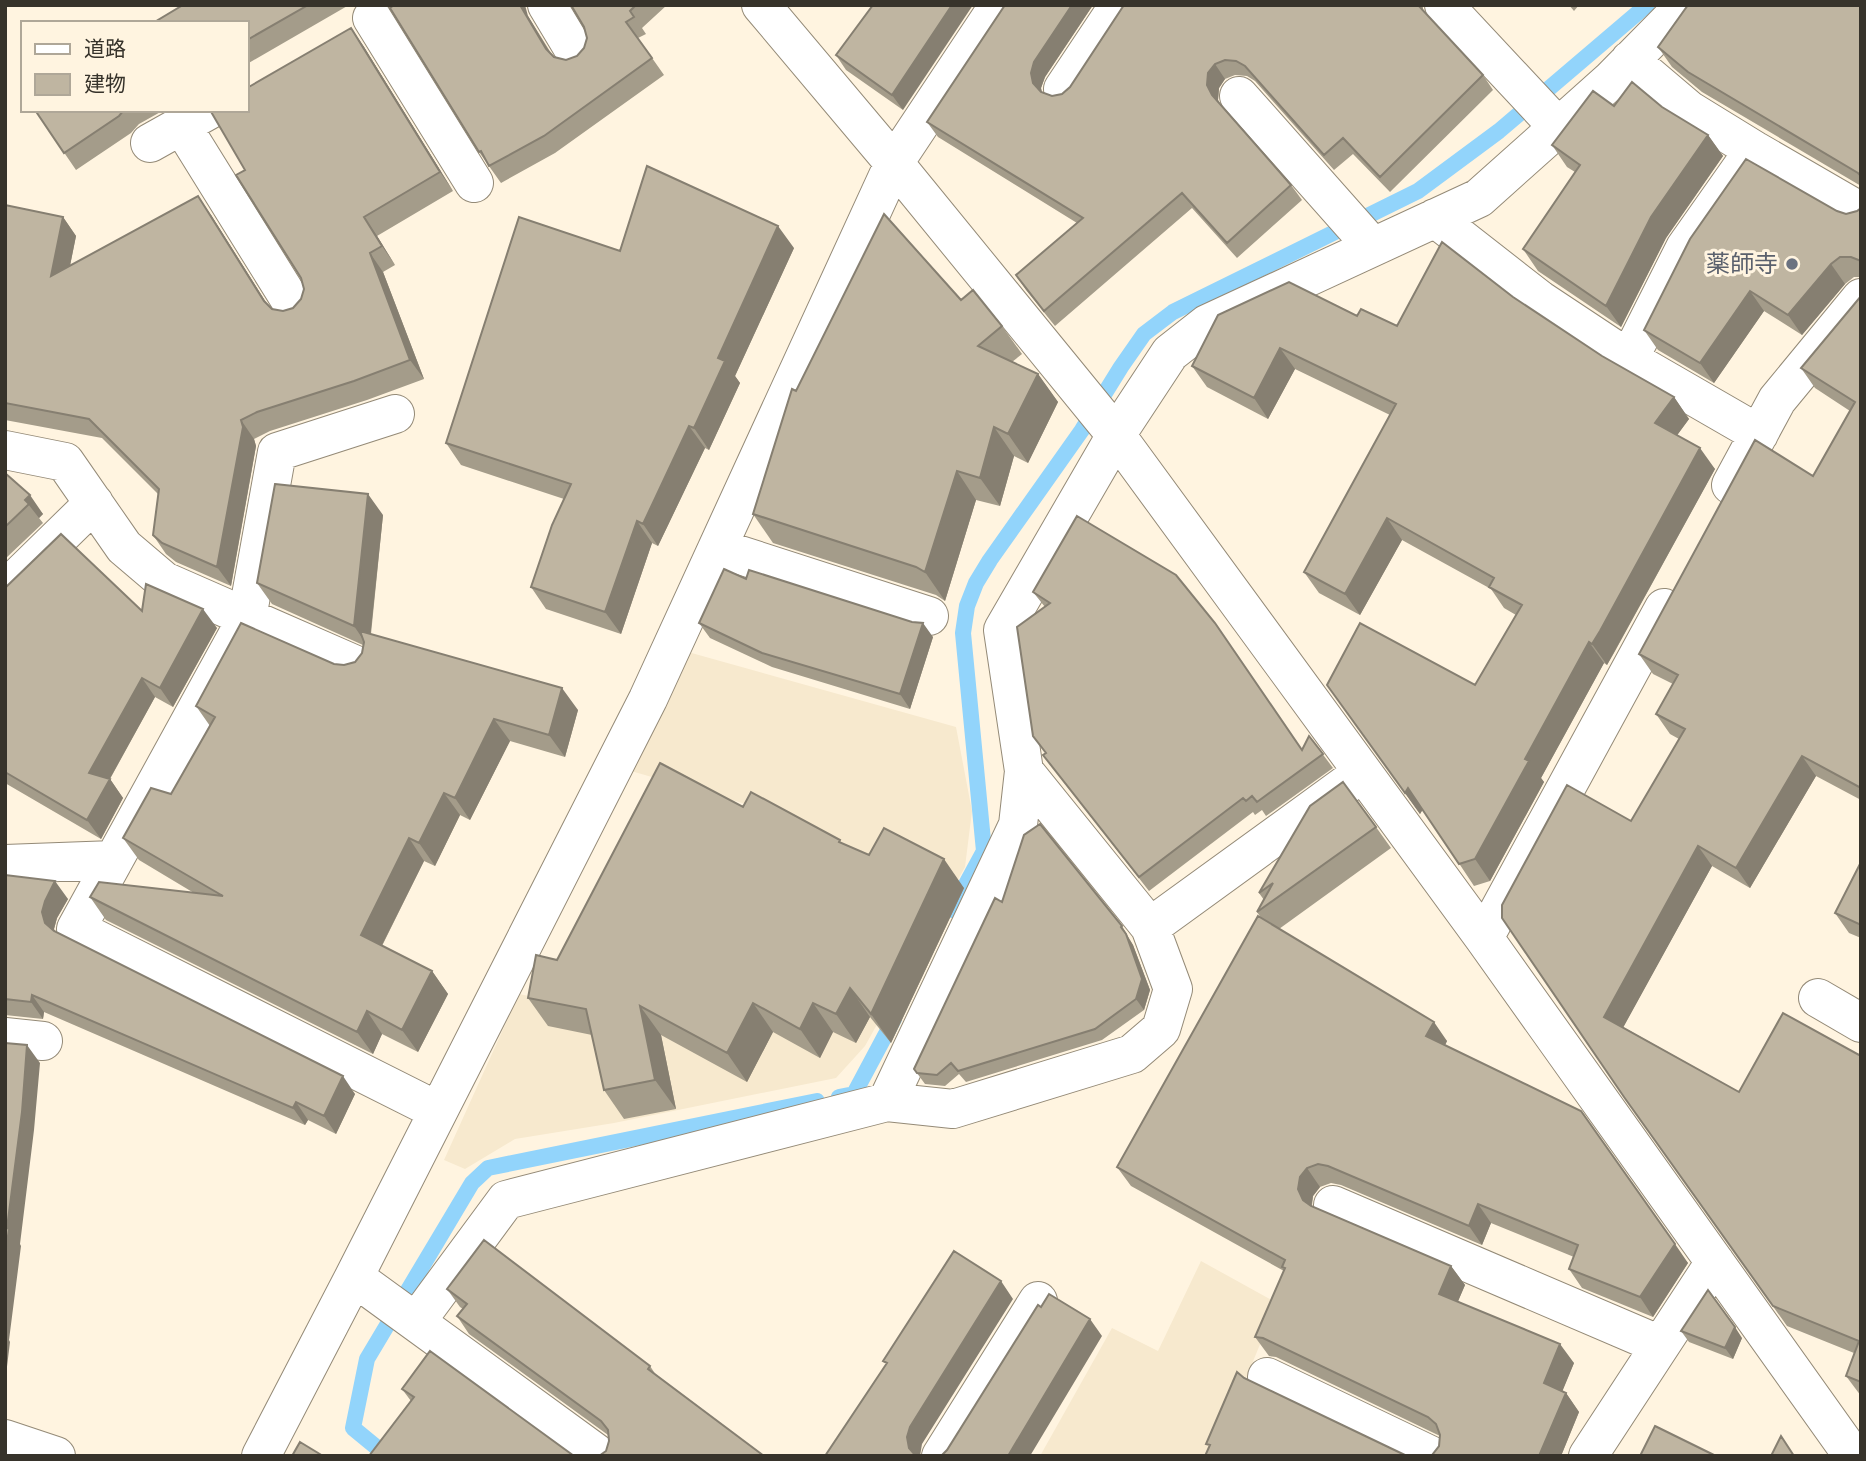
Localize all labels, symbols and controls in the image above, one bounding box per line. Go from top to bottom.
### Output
legend [21,21,248,112]
text: 道路 [84,35,126,61]
text: 建物 [84,70,126,96]
place label: 薬師寺 [1706,248,1778,278]
marker: 薬師寺 [1784,256,1800,272]

